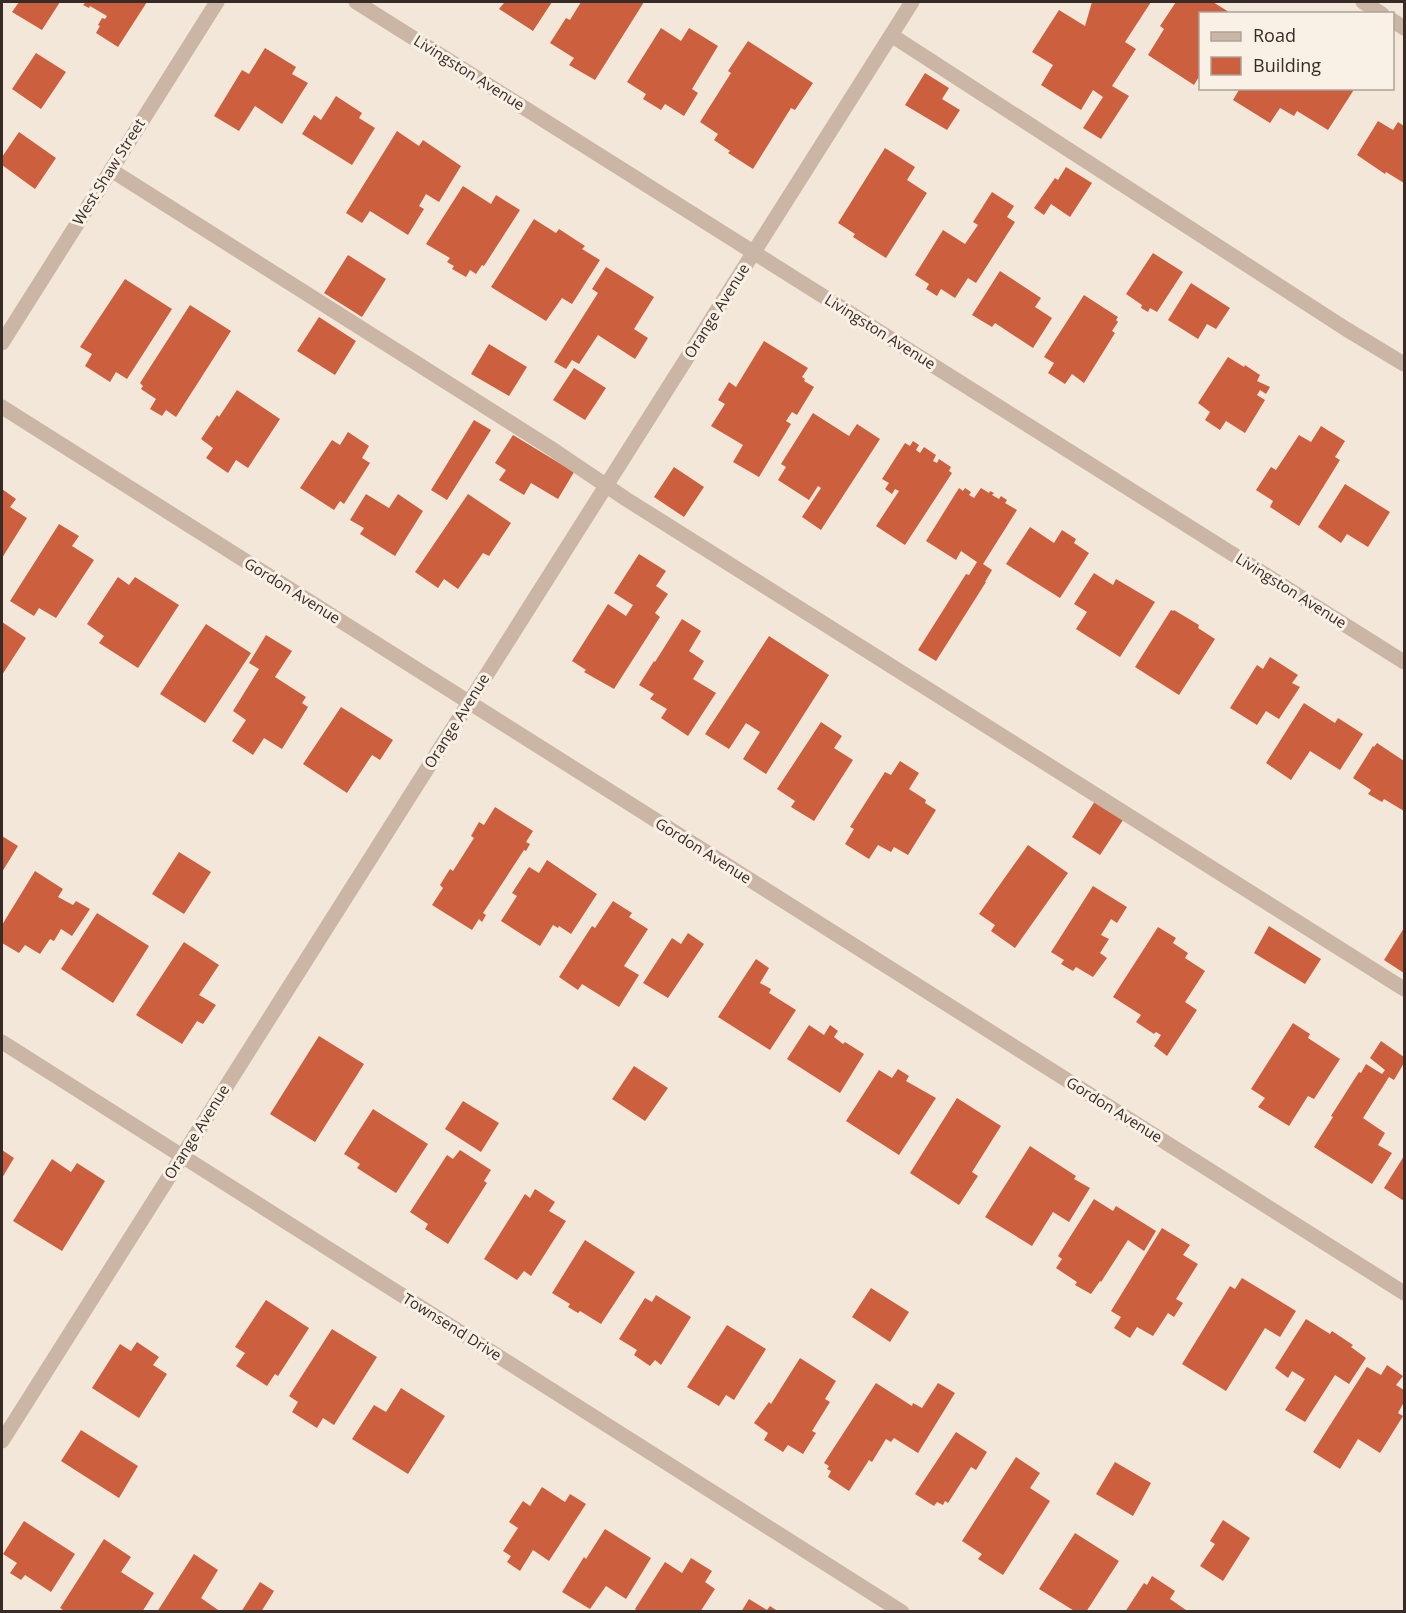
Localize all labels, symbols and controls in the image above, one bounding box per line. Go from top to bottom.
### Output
legend [1199,12,1394,90]
text: Road [1253,23,1296,47]
street label: Livingston Avenue [410,30,529,114]
text: Building [1253,53,1321,77]
street label: West Shaw Street [67,115,149,228]
street label: Orange Avenue [679,259,753,362]
street label: Livingston Avenue [821,289,940,373]
street label: Livingston Avenue [1232,548,1351,632]
street label: Gordon Avenue [241,553,344,628]
street label: Orange Avenue [419,669,493,772]
street label: Gordon Avenue [652,813,755,888]
street label: Gordon Avenue [1063,1072,1166,1147]
street label: Orange Avenue [159,1080,233,1183]
street label: Townsend Drive [399,1288,506,1364]

